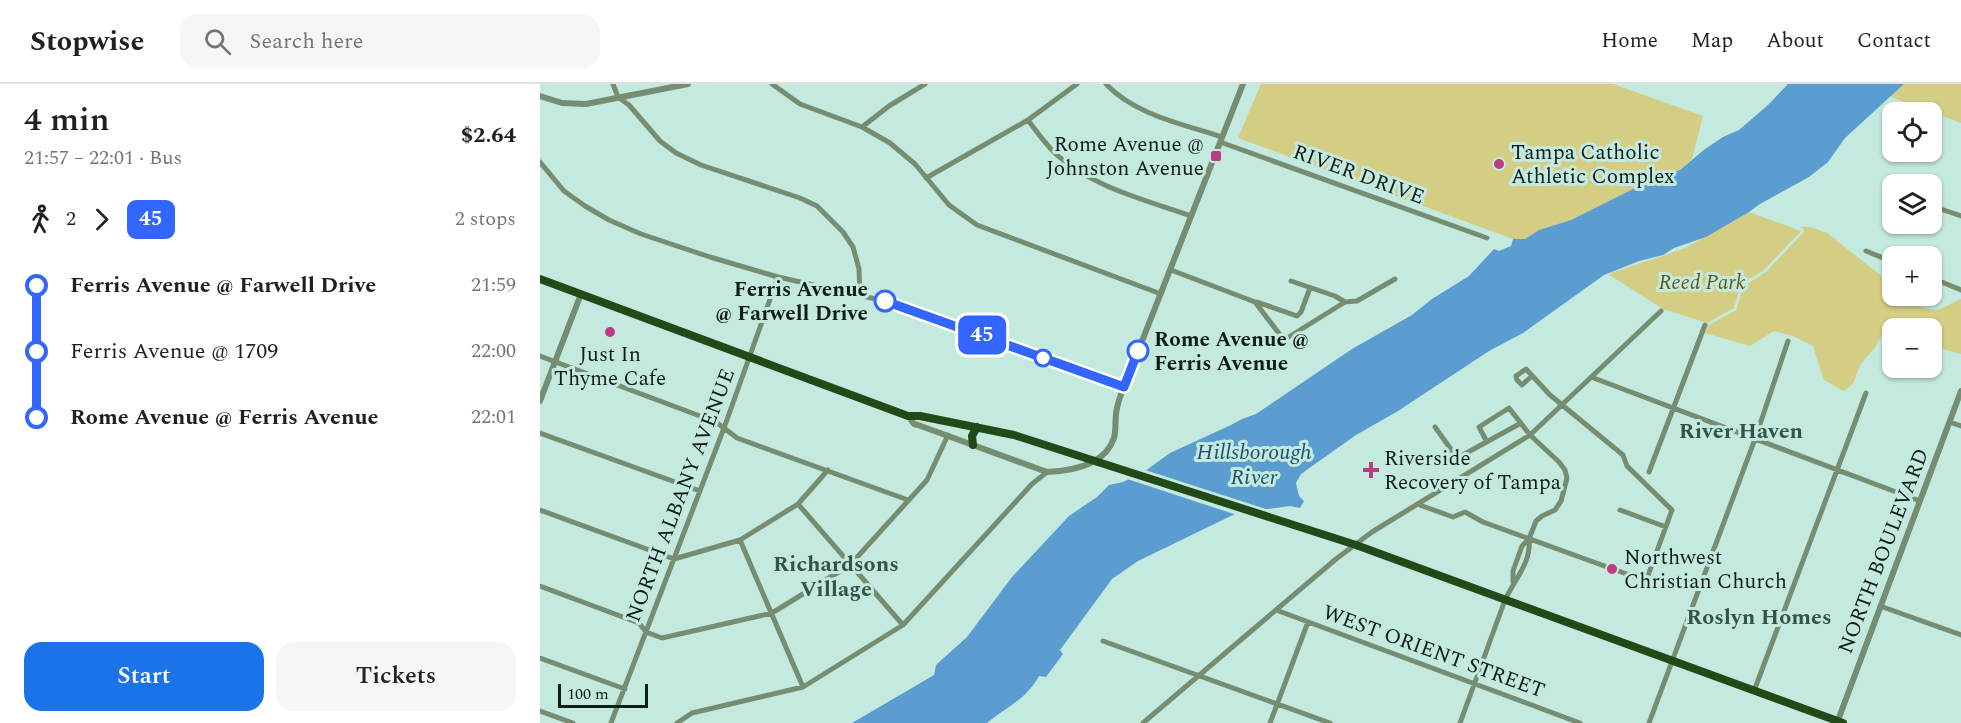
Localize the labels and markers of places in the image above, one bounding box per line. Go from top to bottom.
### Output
place label: Rome Avenue @ Johnston Avenue [1046,129,1204,185]
place label: Tampa Catholic Athletic Complex [1511,137,1675,193]
marker: Rome Avenue @ Johnston Avenue [1209,149,1223,163]
marker: Tampa Catholic Athletic Complex [1492,157,1506,171]
place label: Ferris Avenue @ Farwell Drive [715,274,868,330]
marker: Ferris Avenue @ Farwell Drive [874,290,896,312]
place label: Rome Avenue @ Ferris Avenue [1154,324,1309,380]
marker: Just In Thyme Cafe [603,325,617,339]
place label: Just In Thyme Cafe [554,339,666,395]
marker: Rome Avenue @ Ferris Avenue [1127,340,1149,362]
unlabelled marker [1034,349,1052,367]
place label: Riverside Recovery of Tampa [1384,443,1562,499]
marker: Riverside Recovery of Tampa [1362,461,1380,479]
place label: Northwest Christian Church [1624,542,1787,598]
marker: Northwest Christian Church [1605,562,1619,576]

